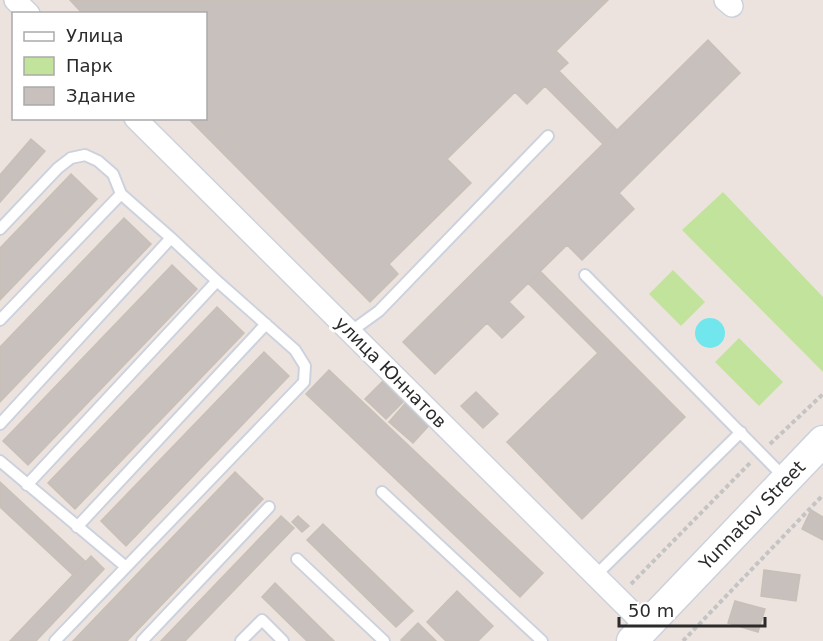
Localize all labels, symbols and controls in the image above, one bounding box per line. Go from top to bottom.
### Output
legend [12,12,207,120]
text: Улица [66,25,123,46]
text: Парк [66,55,113,76]
text: Здание [66,85,136,106]
street label: улица Юннатов [331,312,451,432]
street label: Yunnatov Street [694,456,809,575]
scale bar [619,590,764,628]
text: 50 m [628,600,674,621]

